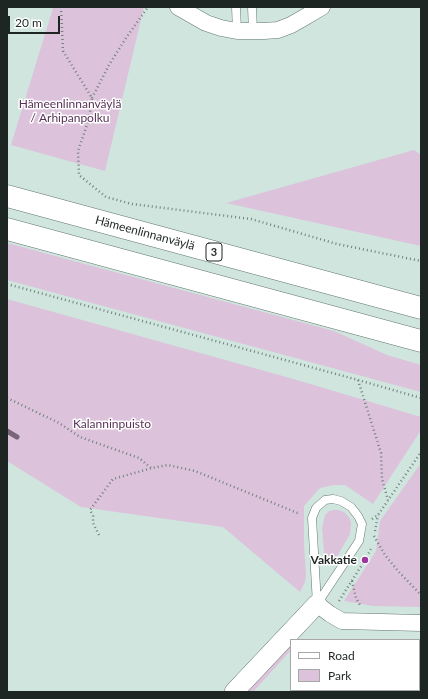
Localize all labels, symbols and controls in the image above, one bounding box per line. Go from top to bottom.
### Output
scale bar [10,8,62,34]
text: 20 m [15,15,42,30]
park label: Hämeenlinnanväylä / Arhipanpolku [19,97,121,125]
street label: Hämeenlinnanväylä [94,213,196,253]
road number: 3 [206,243,222,261]
park label: Kalanninpuisto [73,417,151,431]
place label: Vakkatie [311,553,357,567]
marker: Vakkatie [360,555,370,565]
legend [290,639,420,691]
text: Road [328,648,355,663]
text: Park [328,668,351,683]

